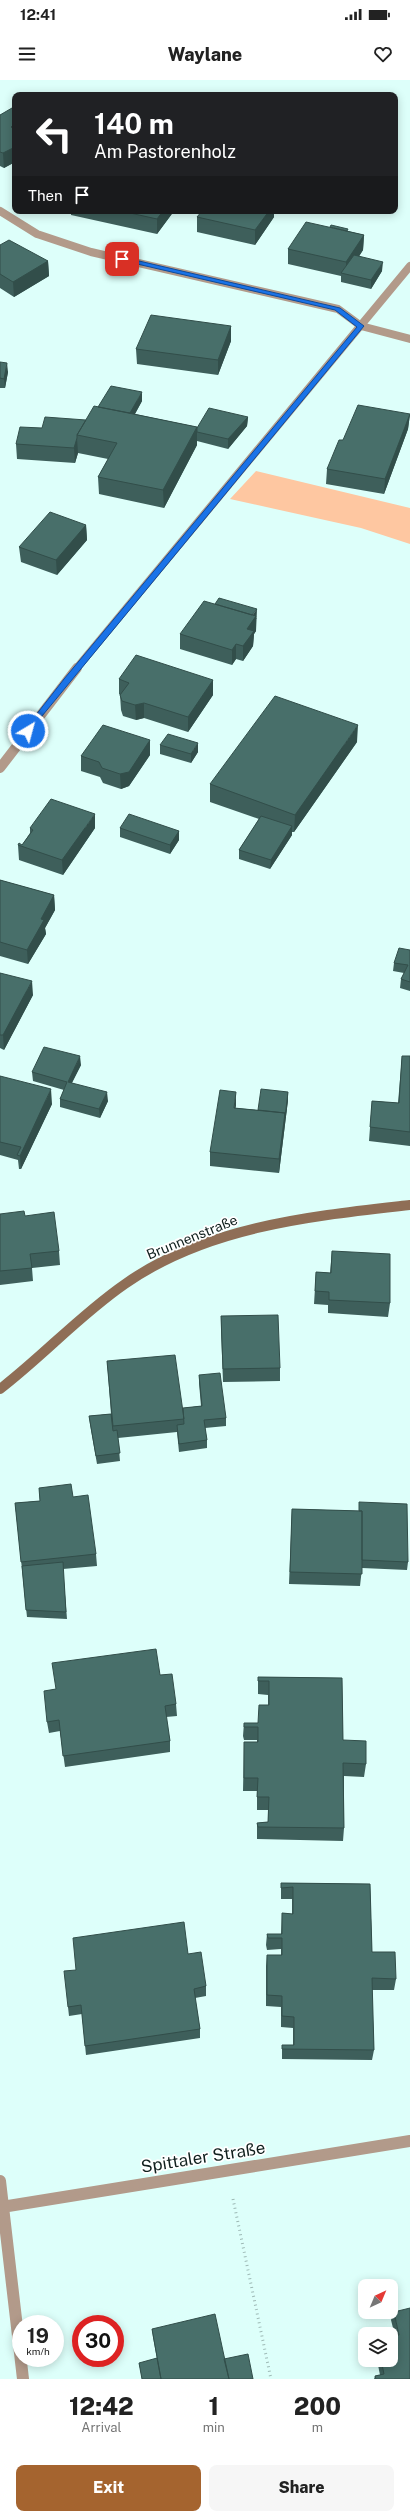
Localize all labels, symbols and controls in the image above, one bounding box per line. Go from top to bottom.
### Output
text: 12:41 [20,6,56,23]
icon: menu [16,43,38,65]
icon: heart [372,43,394,65]
text: Waylane [168,44,242,65]
text: 140 m [94,107,174,140]
icon: left [28,108,80,160]
text: Am Pastorenholz [94,141,236,162]
icon: arrive [71,184,93,206]
text: Then [28,187,63,204]
pin [105,242,139,276]
icon: arrive [111,248,133,270]
position arrow [7,710,49,752]
street label: Brunnenstraße [144,1211,240,1263]
street label: Spittaler Straße [139,2137,267,2177]
north arrow [358,2279,398,2319]
map controls [358,2279,398,2367]
speed limit sign: 30 [72,2315,124,2367]
text: 19 [27,2324,49,2348]
button: layers [358,2327,398,2367]
text: km/h [26,2345,50,2357]
text: 12:42 [69,2392,134,2420]
text: 1 [208,2392,219,2420]
text: 200 [294,2392,341,2420]
text: Arrival [81,2420,121,2435]
text: min [203,2420,225,2435]
text: m [312,2420,323,2435]
button: Exit [16,2465,201,2511]
button: Share [209,2465,394,2511]

